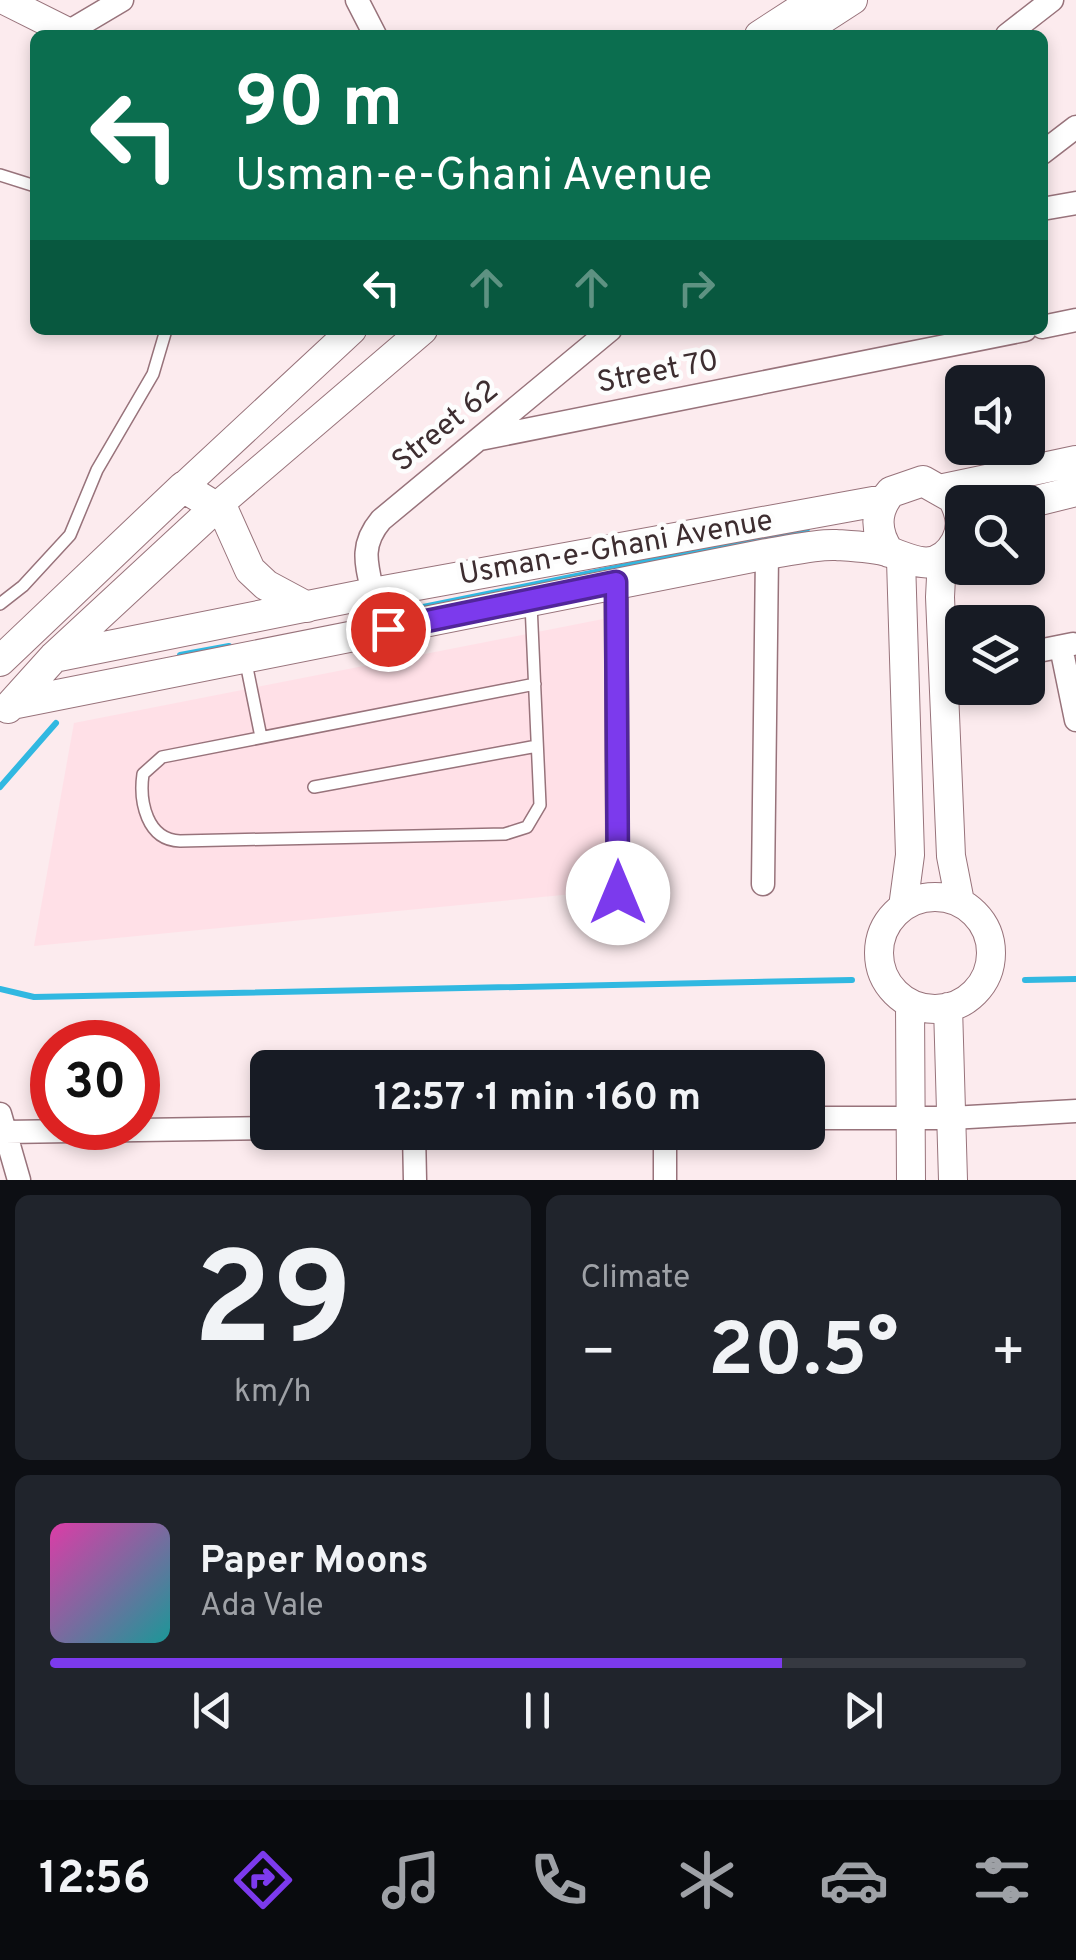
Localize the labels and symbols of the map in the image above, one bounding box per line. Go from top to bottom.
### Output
street label: Street 70 [594,343,722,403]
street label: Street 62 [385,373,507,481]
street label: Usman-e-Ghani Avenue [456,503,776,595]
pin [346,587,431,672]
position arrow [566,841,670,945]
speed limit sign: 30 [30,1020,160,1150]

